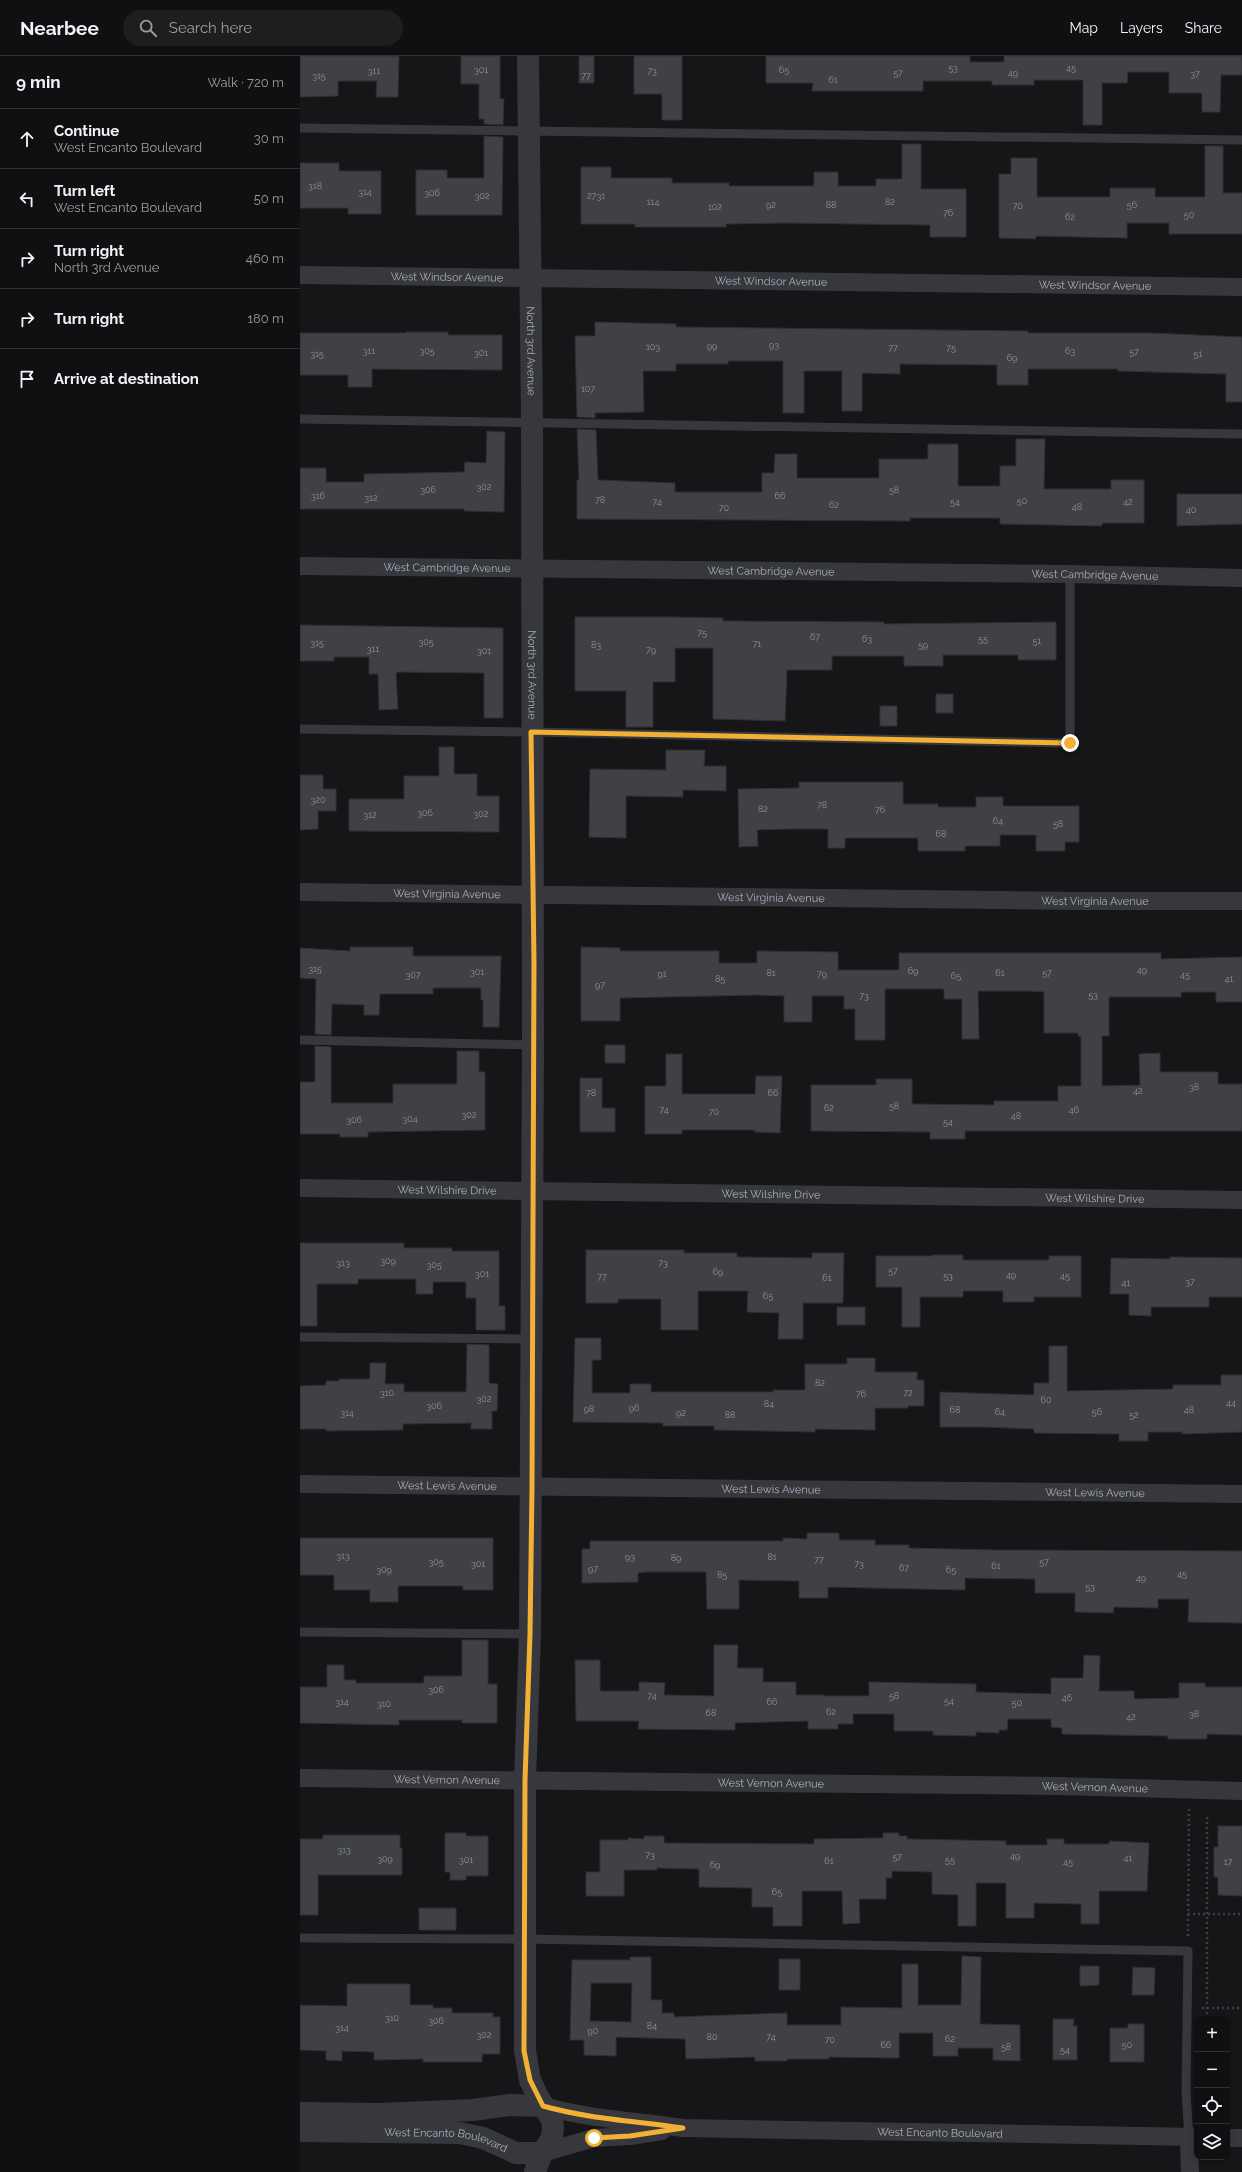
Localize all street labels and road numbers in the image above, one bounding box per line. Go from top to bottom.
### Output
street label: West Windsor Avenue [391,270,504,285]
street label: West Windsor Avenue [715,274,828,289]
street label: West Windsor Avenue [1039,278,1152,293]
street label: North 3rd Avenue [524,306,538,396]
street label: West Cambridge Avenue [383,561,511,575]
street label: West Cambridge Avenue [707,564,835,579]
street label: West Cambridge Avenue [1031,568,1159,583]
street label: North 3rd Avenue [525,630,538,720]
street label: West Virginia Avenue [393,887,501,901]
street label: West Virginia Avenue [717,891,825,905]
street label: West Virginia Avenue [1041,895,1149,908]
street label: West Wilshire Drive [397,1183,497,1198]
street label: West Wilshire Drive [721,1187,821,1202]
street label: West Wilshire Drive [1045,1191,1145,1206]
street label: West Lewis Avenue [397,1479,497,1493]
street label: West Lewis Avenue [721,1482,821,1497]
street label: West Lewis Avenue [1045,1486,1145,1500]
street label: West Vernon Avenue [394,1773,501,1787]
street label: West Vernon Avenue [718,1776,825,1791]
street label: West Vernon Avenue [1042,1780,1149,1795]
street label: West Encanto Boulevard [877,2125,1003,2141]
street label: West Encanto Boulevard [384,2126,509,2155]

